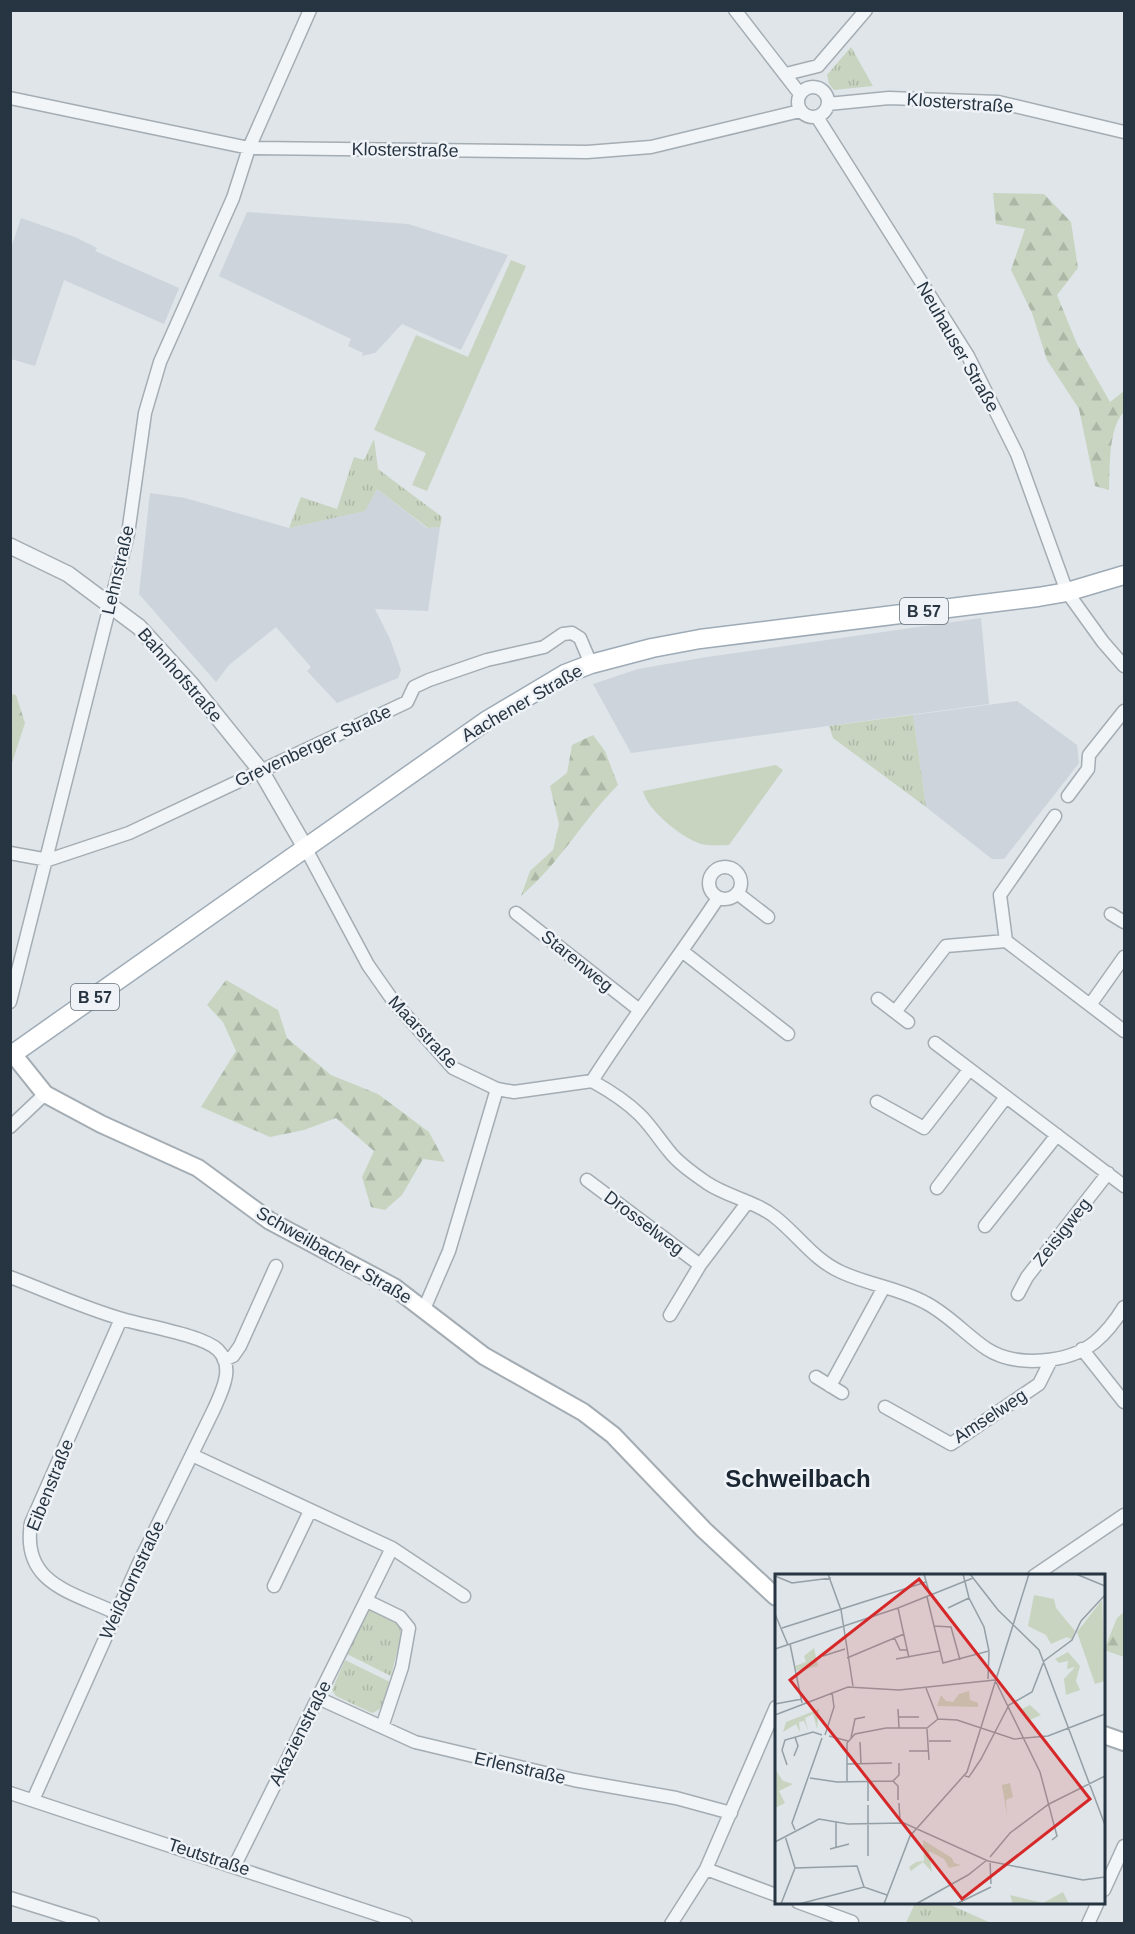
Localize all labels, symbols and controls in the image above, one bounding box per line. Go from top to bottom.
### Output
street label: Klosterstraße [906,89,1014,117]
street label: Klosterstraße [351,139,459,161]
street label: Neuhauser Straße [913,278,1003,416]
street label: Lehnstraße [98,523,138,617]
road number: B 57 [900,598,948,624]
street label: Bahnhofstraße [134,624,226,726]
street label: Aachener Straße [458,660,586,746]
street label: Grevenberger Straße [232,701,394,791]
street label: Starenweg [537,926,617,996]
road number: B 57 [71,984,119,1010]
street label: Maarstraße [384,992,462,1072]
street label: Drosselweg [600,1187,688,1259]
street label: Zeisigweg [1029,1194,1095,1270]
street label: Schweilbacher Straße [253,1202,415,1308]
street label: Amselweg [950,1385,1030,1447]
street label: Eibenstraße [23,1436,77,1534]
district label: Schweilbach [725,1465,871,1492]
street label: Weißdornstraße [96,1517,168,1643]
inset map [775,1574,1105,1904]
street label: Akazienstraße [265,1677,335,1789]
street label: Erlenstraße [472,1748,568,1788]
street label: Teutstraße [165,1834,253,1880]

